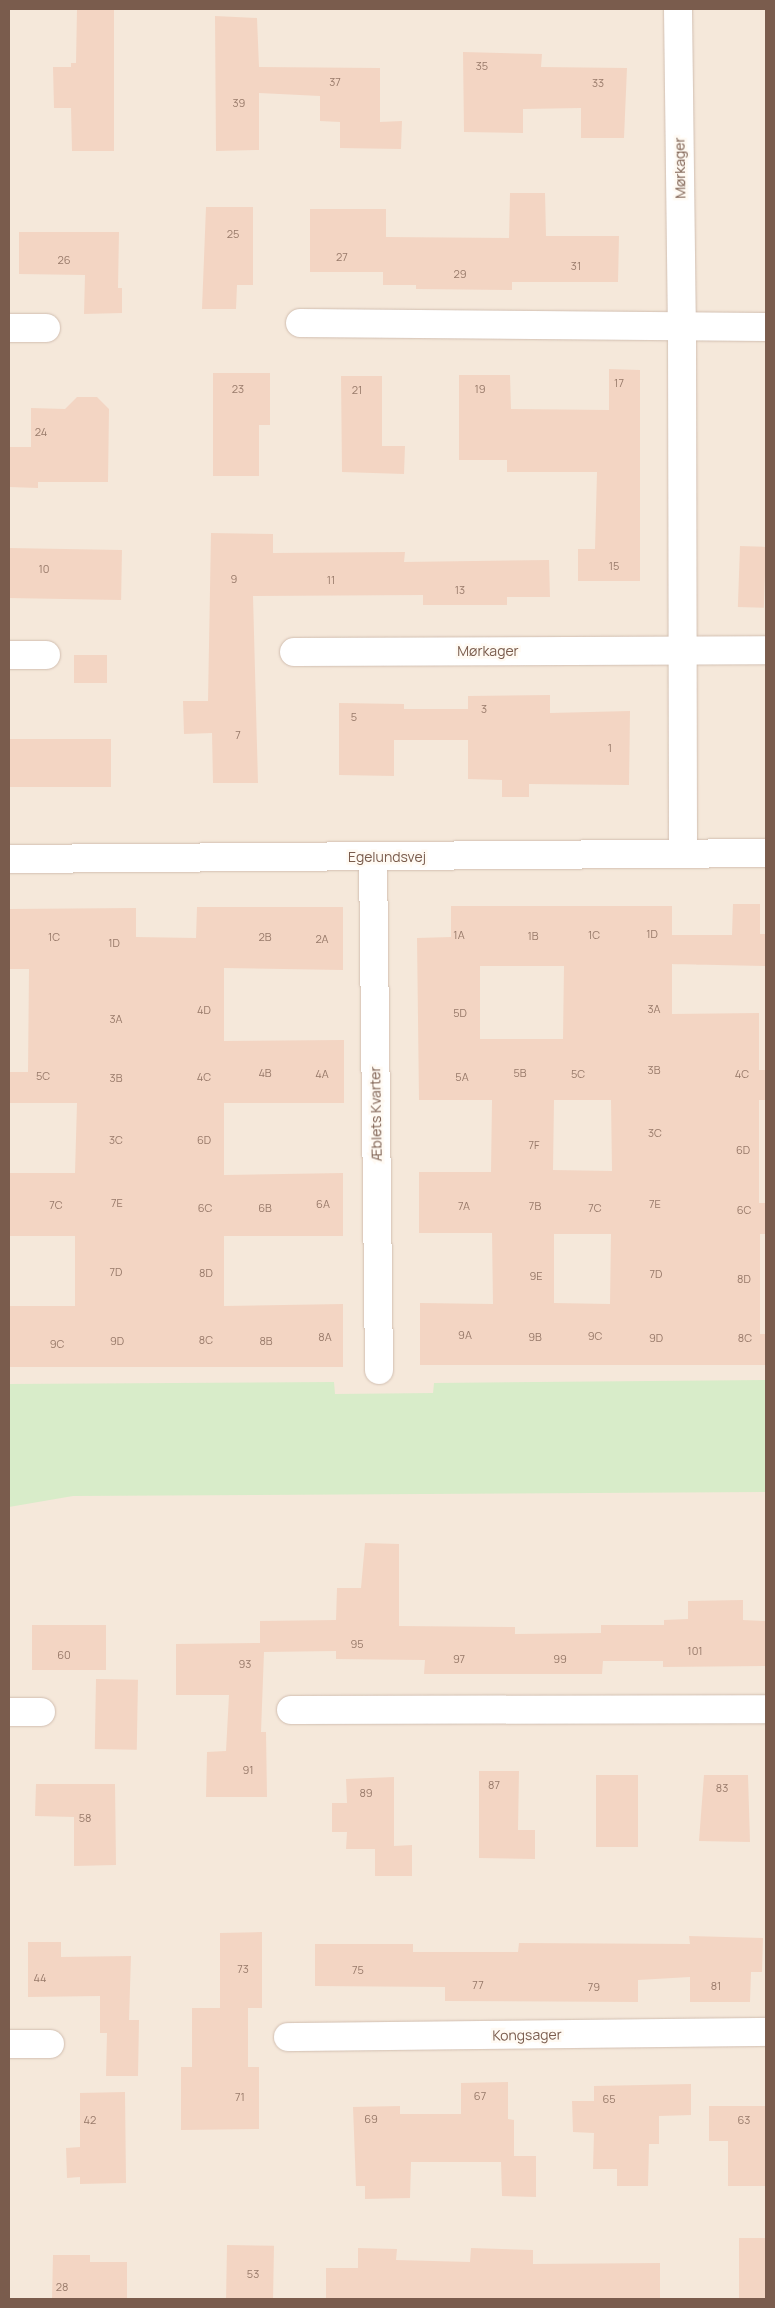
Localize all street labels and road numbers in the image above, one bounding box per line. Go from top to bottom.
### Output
street label: Mørkager [671,137,689,199]
street label: Mørkager [457,643,519,659]
street label: Egelundsvej [348,849,426,865]
street label: Æblets Kvarter [367,1066,385,1162]
street label: Kongsager [492,2026,562,2044]

